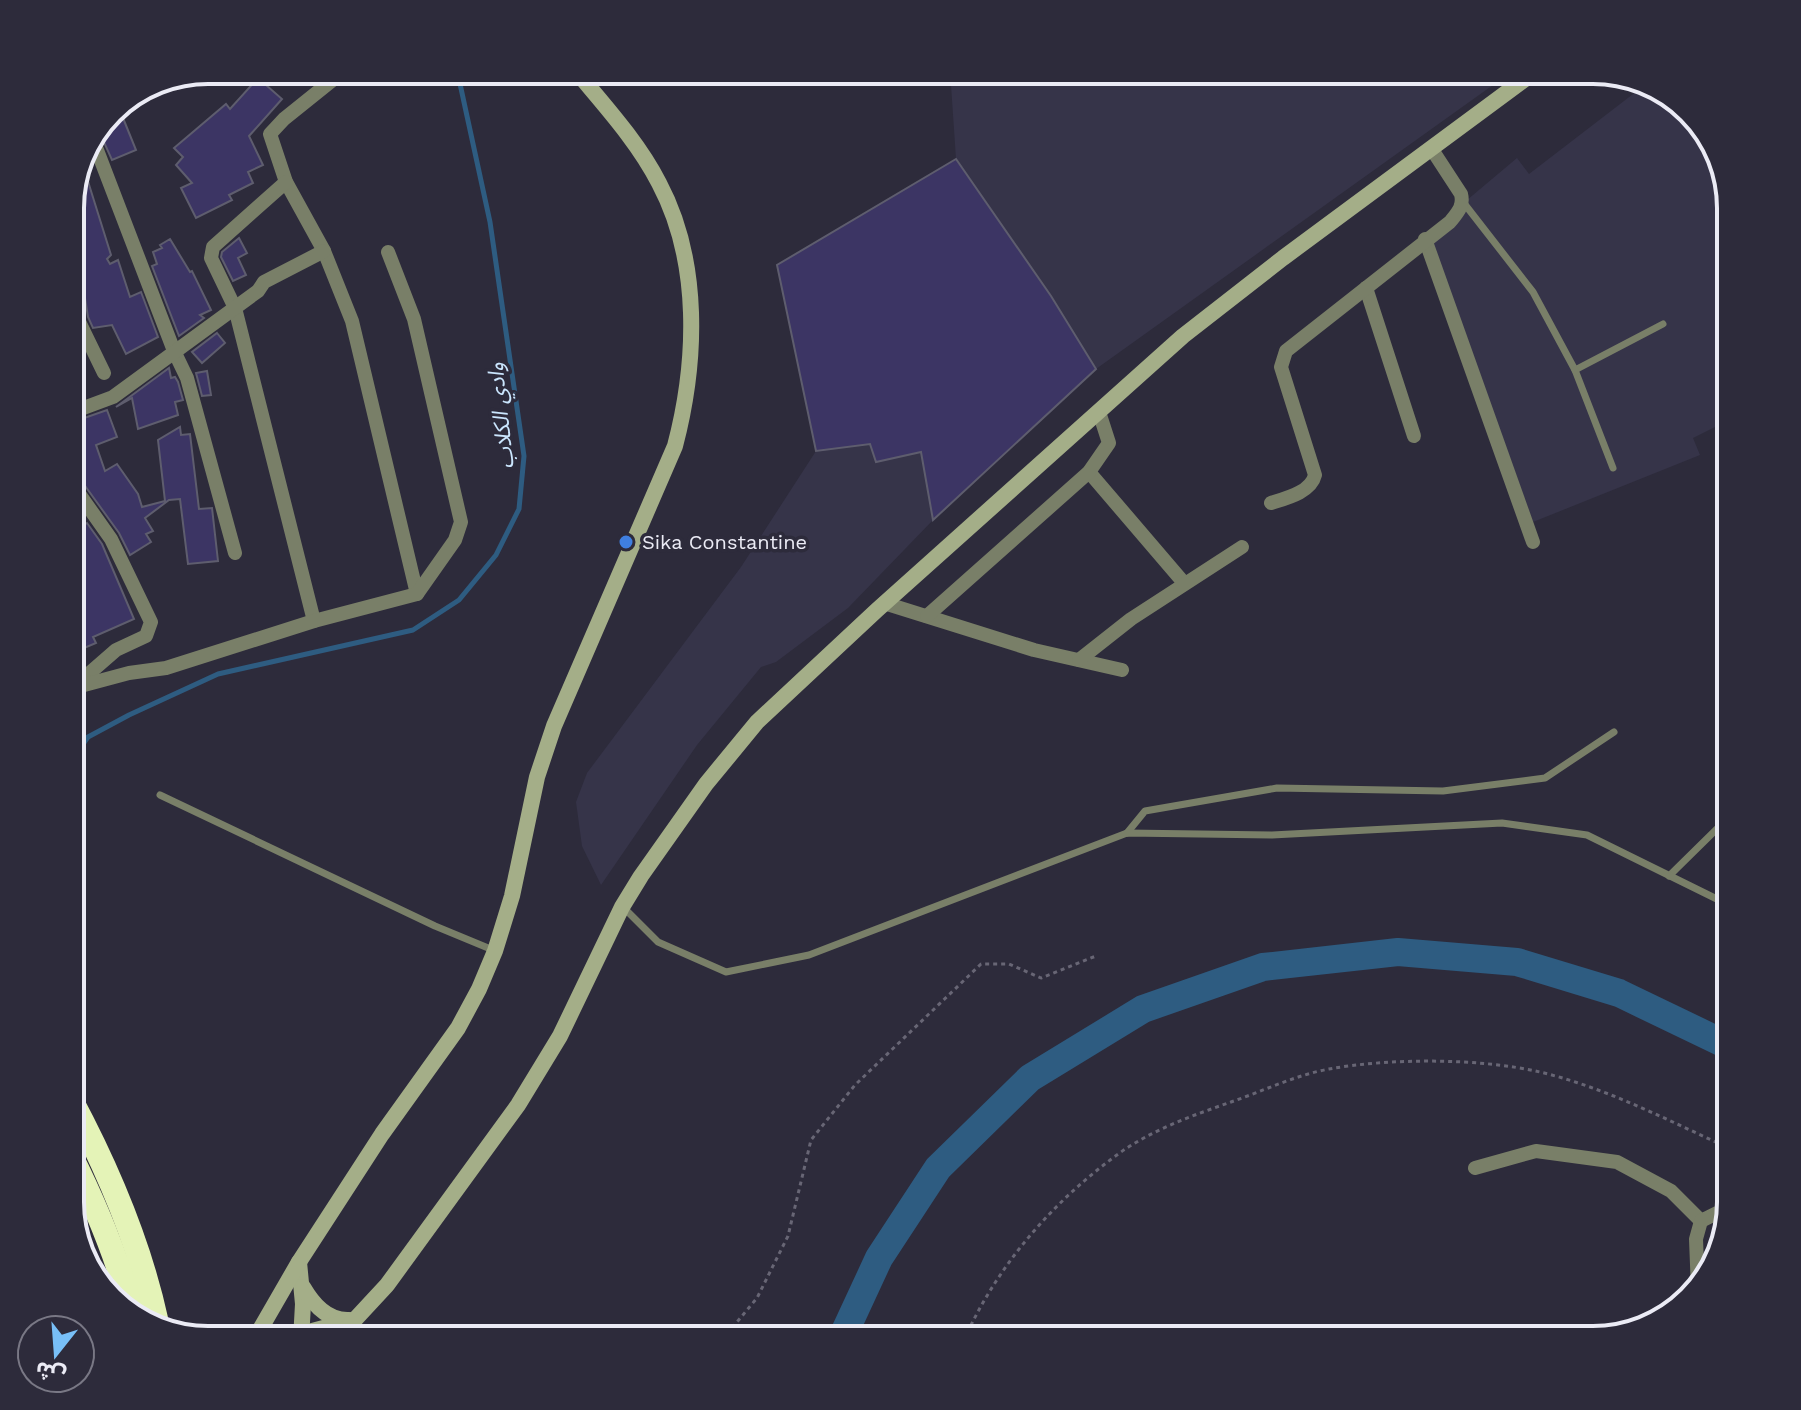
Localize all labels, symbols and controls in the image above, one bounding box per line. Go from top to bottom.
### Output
water label: وادي الكلاب [482,361,524,470]
place label: Sika Constantine [642,530,807,554]
marker: Sika Constantine [617,533,635,551]
north arrow [16,1314,96,1394]
text: ش [32,1356,68,1389]

